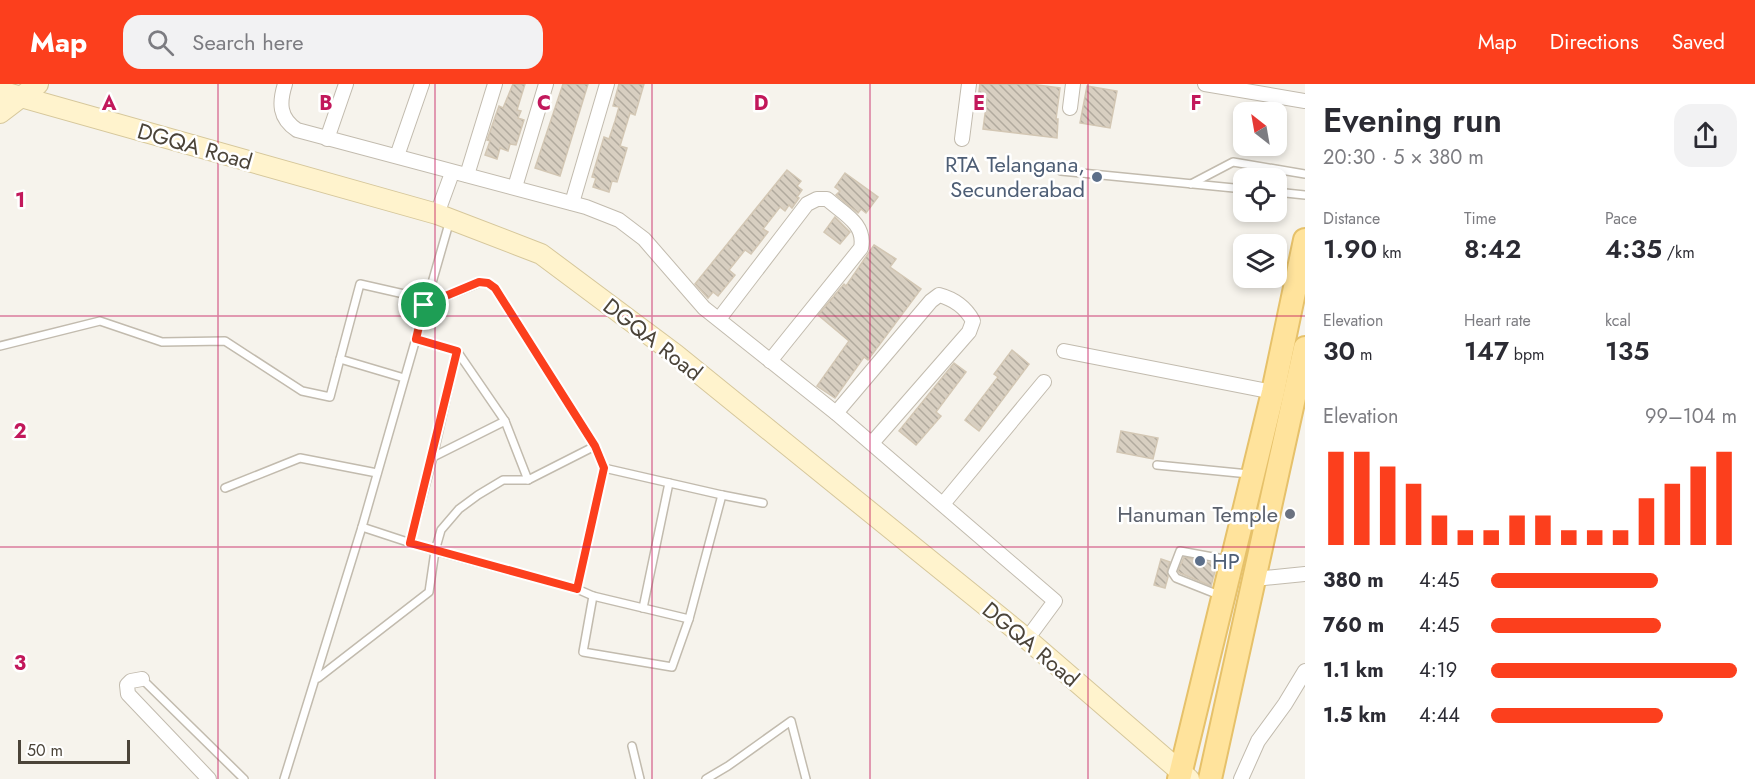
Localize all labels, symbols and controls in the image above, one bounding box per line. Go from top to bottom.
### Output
search box [123,15,543,69]
text: Map [30,22,87,63]
icon: search [144,26,177,59]
text: Search here [192,26,304,58]
text: Map [1478,27,1517,57]
text: Directions [1550,27,1639,57]
text: Saved [1672,27,1725,57]
text: A [101,89,117,118]
text: B [319,89,333,118]
text: C [537,89,551,118]
text: D [754,89,768,118]
text: E [973,89,985,118]
text: F [1190,89,1202,118]
text: Evening run [1323,97,1502,144]
north arrow [1233,102,1287,156]
map controls [1233,102,1287,288]
button: share [1674,104,1737,167]
street label: DGQA Road [134,114,256,178]
text: 20:30 · 5 × 380 m [1323,143,1484,172]
place label: RTA Telangana, Secunderabad [945,148,1085,205]
button: locate [1233,168,1287,222]
marker: RTA Telangana, Secunderabad [1090,170,1104,184]
text: 1 [15,186,25,215]
text: Distance [1323,207,1380,230]
text: Time [1464,207,1496,230]
text: Pace [1605,207,1637,230]
text: 1.90 [1323,230,1377,268]
text: 8:42 [1464,230,1521,268]
text: 4:35 [1605,230,1662,268]
button: layers [1233,234,1287,288]
text: km [1377,241,1402,264]
text: /km [1662,241,1695,264]
pin [398,279,449,330]
icon: arrive [407,288,440,321]
street label: DGQA Road [597,290,709,388]
text: Elevation [1323,309,1383,332]
text: Heart rate [1464,309,1531,332]
text: kcal [1605,309,1631,332]
text: 30 [1323,332,1355,370]
text: 147 [1464,332,1509,370]
text: 135 [1605,332,1649,370]
text: m [1355,343,1373,366]
text: bpm [1509,343,1545,366]
text: Elevation [1323,402,1398,431]
text: 99–104 m [1645,402,1737,431]
text: 2 [13,417,27,446]
place label: Hanuman Temple [1117,498,1278,530]
marker: Hanuman Temple [1283,507,1297,521]
place label: HP [1212,545,1240,577]
marker: HP [1193,554,1207,568]
text: 380 m [1323,566,1384,595]
text: 4:45 [1419,566,1460,595]
street label: DGQA Road [976,594,1086,694]
text: 760 m [1323,611,1384,640]
text: 4:45 [1419,611,1460,640]
text: 3 [14,649,26,678]
text: 1.1 km [1323,656,1384,685]
text: 4:19 [1419,656,1457,685]
text: 1.5 km [1323,701,1386,730]
text: 4:44 [1419,701,1460,730]
scale bar [18,737,130,764]
text: 50 m [27,739,63,762]

